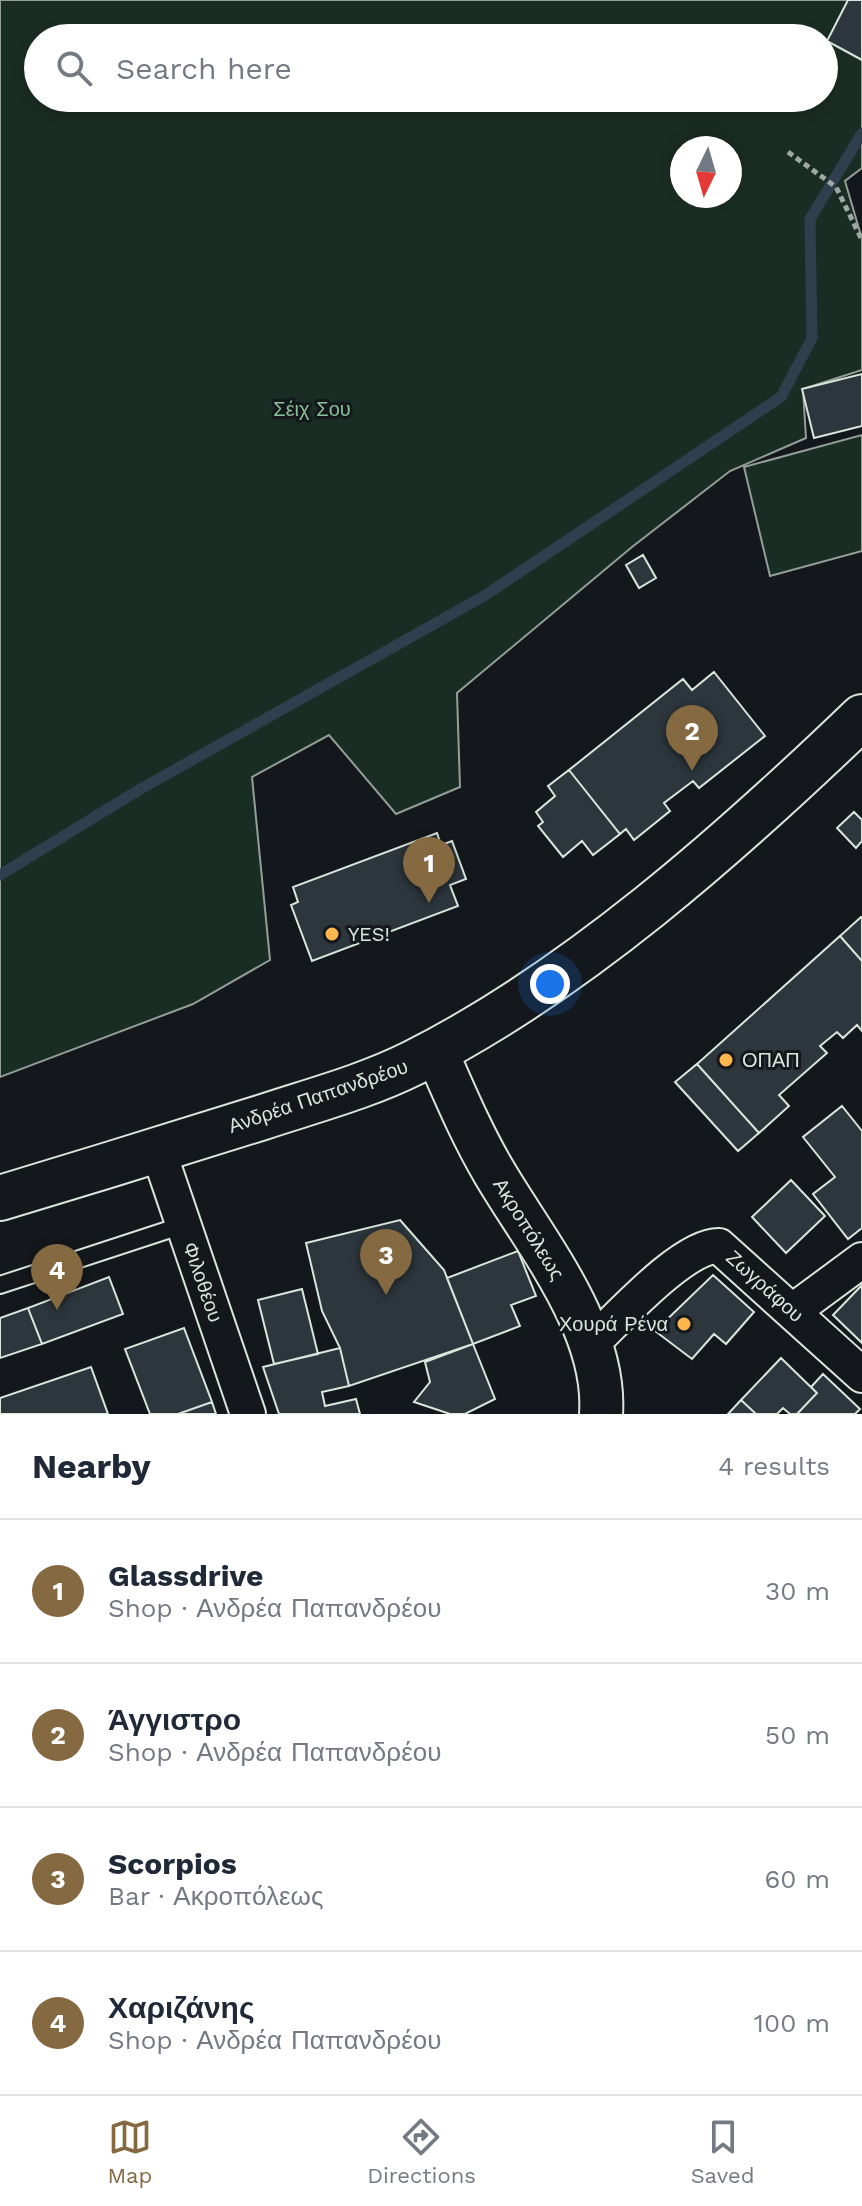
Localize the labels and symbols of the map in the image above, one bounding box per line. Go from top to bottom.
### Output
north arrow [670,136,742,208]
park label: Σέιχ Σου [273,397,351,421]
pin: 2 [666,705,718,771]
pin: 1 [403,837,455,903]
place label: YES! [348,922,390,946]
marker: YES! [323,925,341,943]
your location [530,964,570,1004]
place label: ΟΠΑΠ [742,1048,800,1072]
marker: ΟΠΑΠ [717,1051,735,1069]
street label: Ανδρέα Παπανδρέου [225,1054,411,1138]
street label: Ακροπόλεως [488,1174,570,1285]
pin: 3 [360,1229,412,1295]
street label: Φιλοθέου [178,1239,228,1325]
pin: 4 [31,1244,83,1310]
street label: Ζωγράφου [721,1245,809,1327]
place label: Χουρά Ρένα [559,1312,668,1336]
marker: Χουρά Ρένα [675,1315,693,1333]

